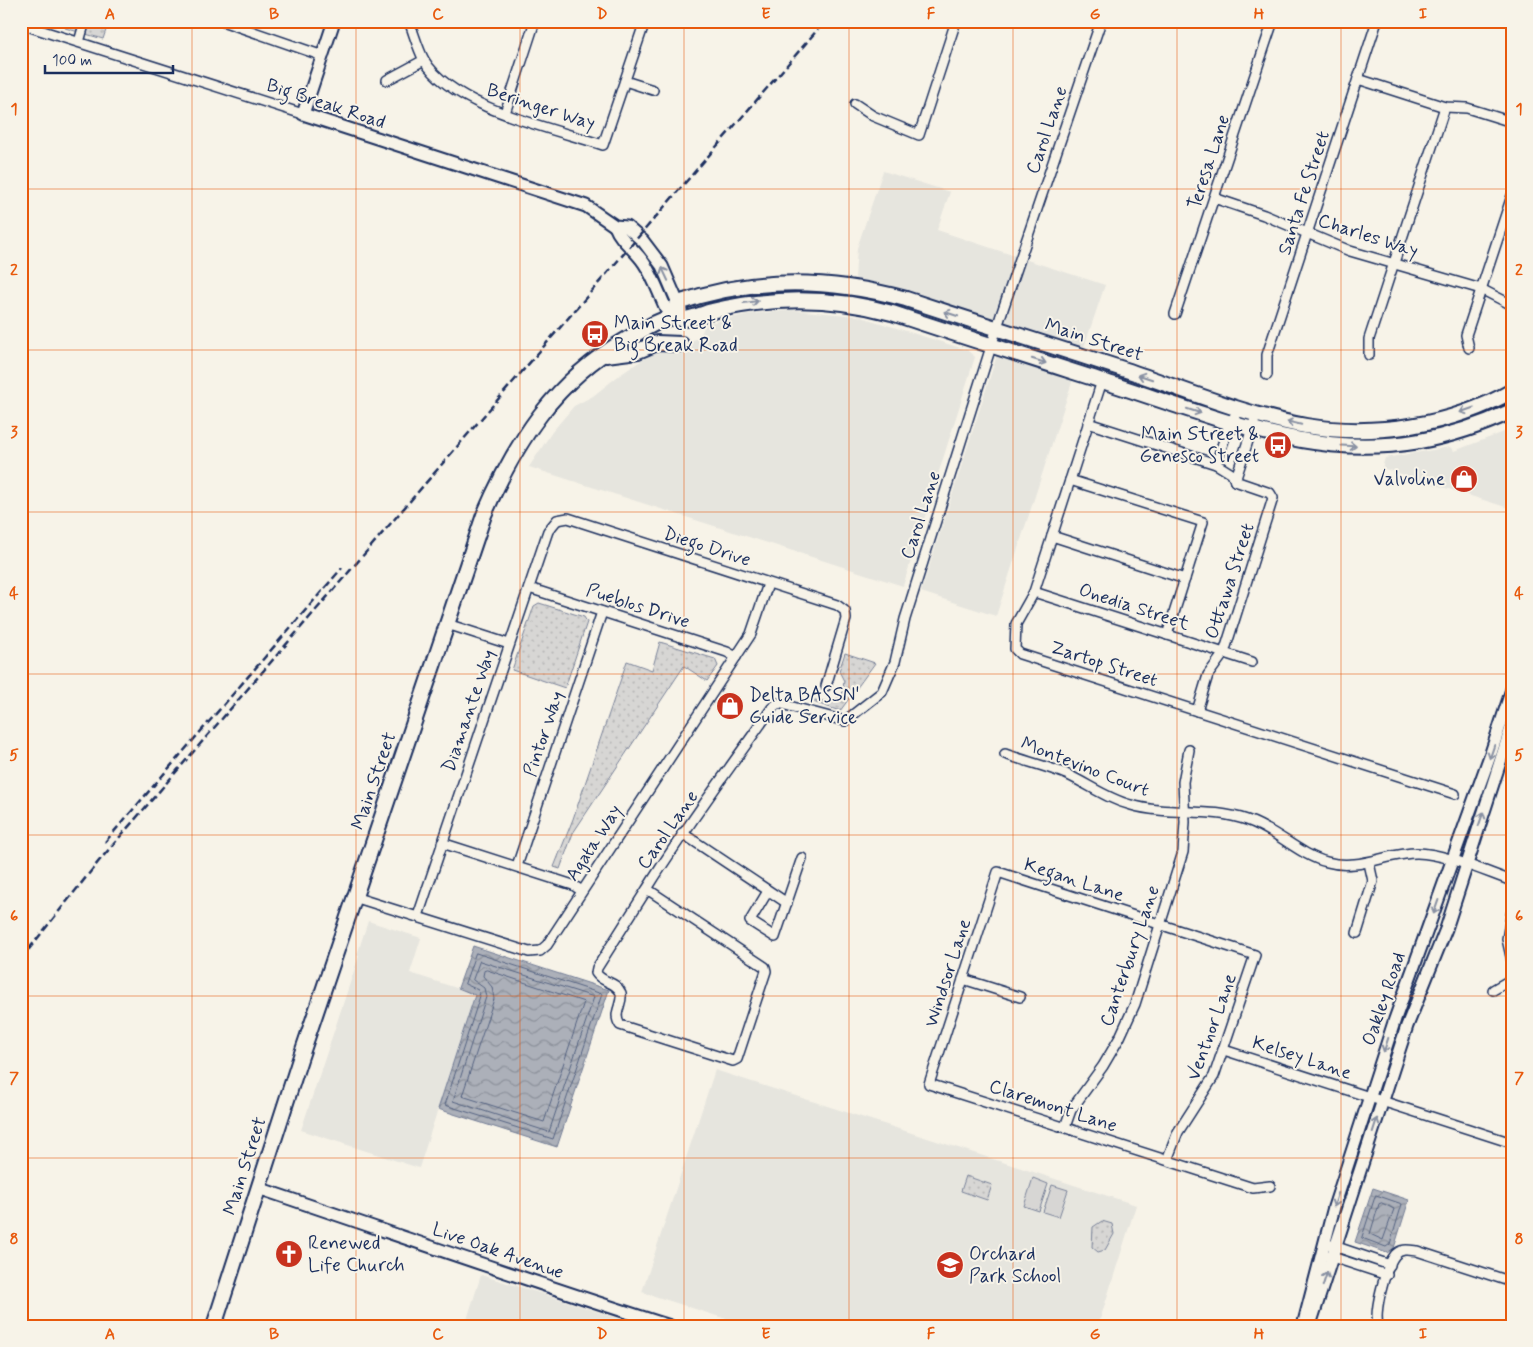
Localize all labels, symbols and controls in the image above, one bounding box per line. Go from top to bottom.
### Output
text: A [105,4,115,25]
text: B [269,4,279,25]
text: C [432,4,444,25]
text: D [596,4,608,25]
text: E [761,4,771,25]
text: F [927,4,936,25]
text: G [1090,4,1101,25]
text: H [1254,4,1265,25]
text: I [1419,4,1428,25]
scale bar [45,42,172,74]
text: 100 m [52,51,92,71]
street label: Big Break Road [262,73,389,138]
street label: Beringer Way [483,78,598,137]
street label: Carol Lane [1020,83,1074,177]
text: 1 [10,99,18,120]
text: 1 [1515,99,1523,120]
street label: Teresa Lane [1182,111,1236,213]
street label: Santa Fe Street [1272,128,1336,258]
street label: Charles Way [1314,208,1421,265]
text: 2 [10,260,18,281]
text: 2 [1515,260,1523,281]
one-way arrow [660,267,670,282]
one-way arrow [743,297,759,307]
one-way arrow [943,308,959,318]
place label: Main Street & Big Break Road [614,311,738,361]
street label: Main Street [1042,312,1146,368]
bus stop icon: Main Street & Big Break Road [580,319,610,349]
one-way arrow [1031,357,1046,366]
one-way arrow [1137,371,1153,381]
one-way arrow [1185,406,1201,416]
one-way arrow [1459,406,1475,416]
one-way arrow [1287,418,1303,427]
text: 3 [10,422,18,443]
place label: Main Street & Genesco Street [1140,422,1259,469]
text: 3 [1515,422,1523,443]
bus stop icon: Main Street & Genesco Street [1263,430,1293,460]
one-way arrow [1341,442,1357,451]
shop icon: Valvoline [1449,464,1479,494]
place label: Valvoline [1373,467,1445,492]
street label: Carol Lane [895,468,947,562]
street label: Ottawa Street [1200,520,1260,642]
street label: Diego Drive [659,521,754,576]
street label: Onedia Street [1075,577,1193,637]
street label: Pueblos Drive [583,578,693,634]
text: 4 [9,583,19,604]
text: 4 [1514,583,1524,604]
street label: Zartop Street [1047,635,1161,693]
street label: Diamante Way [436,646,502,776]
place label: Delta BASSN' Guide Service [749,683,860,730]
street label: Pintor Way [518,688,570,780]
shop icon: Delta BASSN' Guide Service [715,691,745,721]
street label: Main Street [346,729,402,833]
street label: Montevino Court [1017,731,1153,803]
one-way arrow [1486,744,1496,760]
text: 5 [9,745,19,766]
text: 5 [1514,745,1524,766]
street label: Carol Lane [632,785,704,875]
street label: Agata Way [560,800,629,887]
one-way arrow [1477,812,1487,828]
street label: Kegan Lane [1020,852,1127,911]
street label: Canterbury Lane [1094,882,1167,1030]
one-way arrow [1430,899,1440,915]
text: 6 [10,906,18,927]
text: 6 [1515,906,1523,927]
street label: Windsor Lane [919,916,977,1030]
street label: Oakley Road [1356,949,1412,1049]
street label: Ventnor Lane [1181,970,1243,1084]
street label: Kelsey Lane [1249,1030,1355,1087]
one-way arrow [1381,1037,1391,1053]
text: 7 [9,1068,19,1089]
text: 7 [1514,1068,1524,1089]
street label: Claremont Lane [986,1074,1120,1138]
street label: Main Street [217,1114,273,1218]
one-way arrow [1371,1117,1381,1133]
one-way arrow [1331,1191,1341,1207]
street label: Live Oak Avenue [429,1217,567,1285]
text: 8 [9,1229,19,1250]
text: 8 [1514,1229,1524,1250]
place label: Renewed Life Church [308,1231,405,1278]
church icon: Renewed Life Church [274,1239,304,1269]
place label: Orchard Park School [969,1242,1061,1289]
school or university icon: Orchard Park School [935,1250,965,1280]
one-way arrow [1321,1272,1331,1288]
text: A [105,1324,115,1345]
text: B [269,1324,279,1345]
text: C [432,1324,444,1345]
text: D [596,1324,608,1345]
text: E [761,1324,771,1345]
text: F [927,1324,936,1345]
text: G [1090,1324,1101,1345]
text: H [1254,1324,1265,1345]
text: I [1419,1324,1428,1345]

